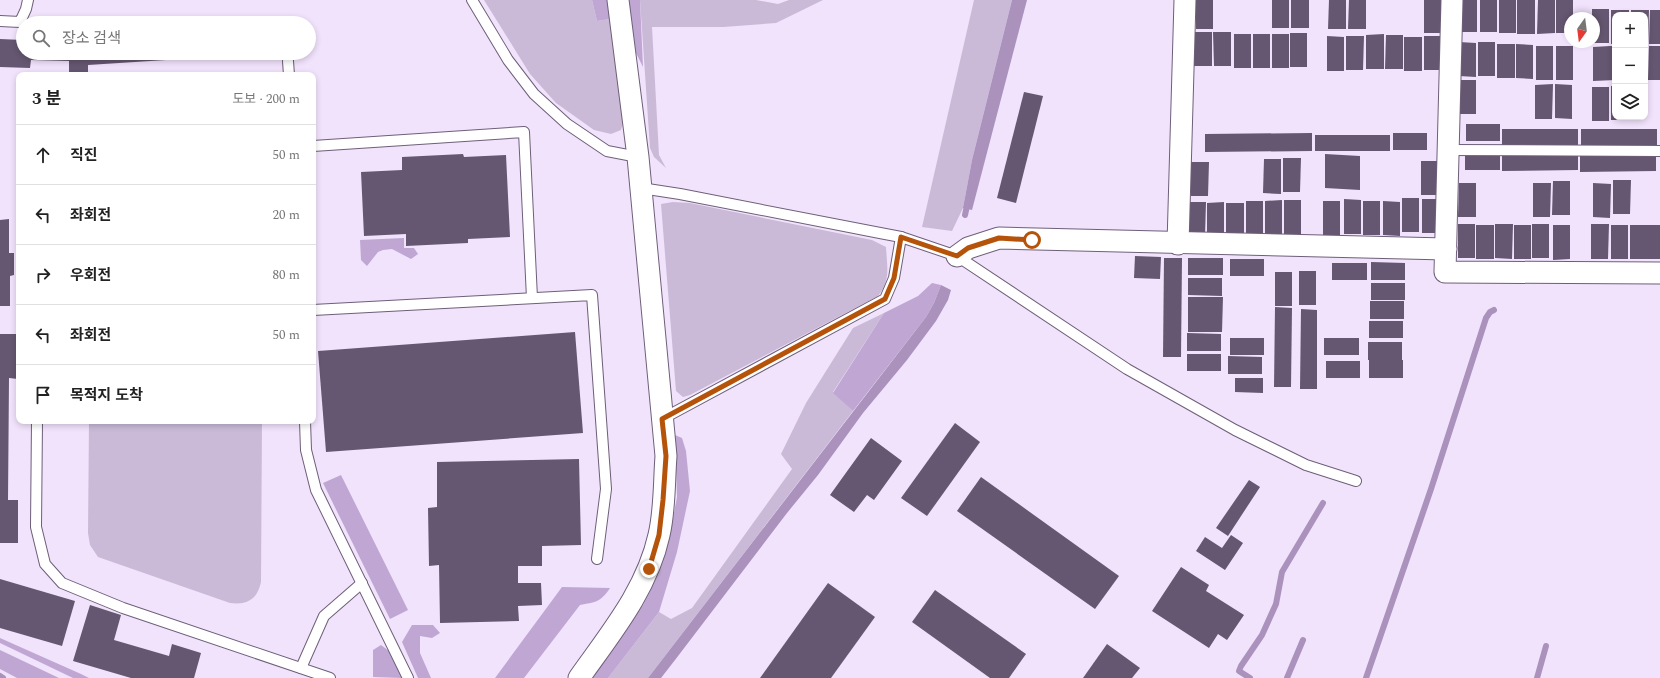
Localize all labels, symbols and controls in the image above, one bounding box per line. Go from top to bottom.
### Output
north arrow [1564,12,1600,48]
map controls [1612,12,1648,120]
button: + [1612,12,1648,48]
search box [16,16,316,60]
icon: search [30,27,52,49]
text: 장소 검색 [62,27,121,50]
button: − [1612,48,1648,84]
button: layers [1612,84,1648,120]
text: 3 분 [32,86,61,112]
text: 도보 · 200 m [232,89,300,109]
icon: ahead [32,144,54,166]
text: 직진 [70,144,98,167]
text: 50 m [273,145,300,165]
icon: left [32,204,54,226]
text: 좌회전 [70,204,111,227]
text: 20 m [273,205,300,225]
route start [1023,231,1041,249]
icon: right [32,264,54,286]
text: 우회전 [70,264,111,287]
text: 80 m [273,265,300,285]
icon: left [32,324,54,346]
text: 좌회전 [70,324,111,347]
text: 50 m [273,325,300,345]
icon: arrive [32,384,54,406]
text: 목적지 도착 [70,384,143,407]
route end [640,560,658,578]

